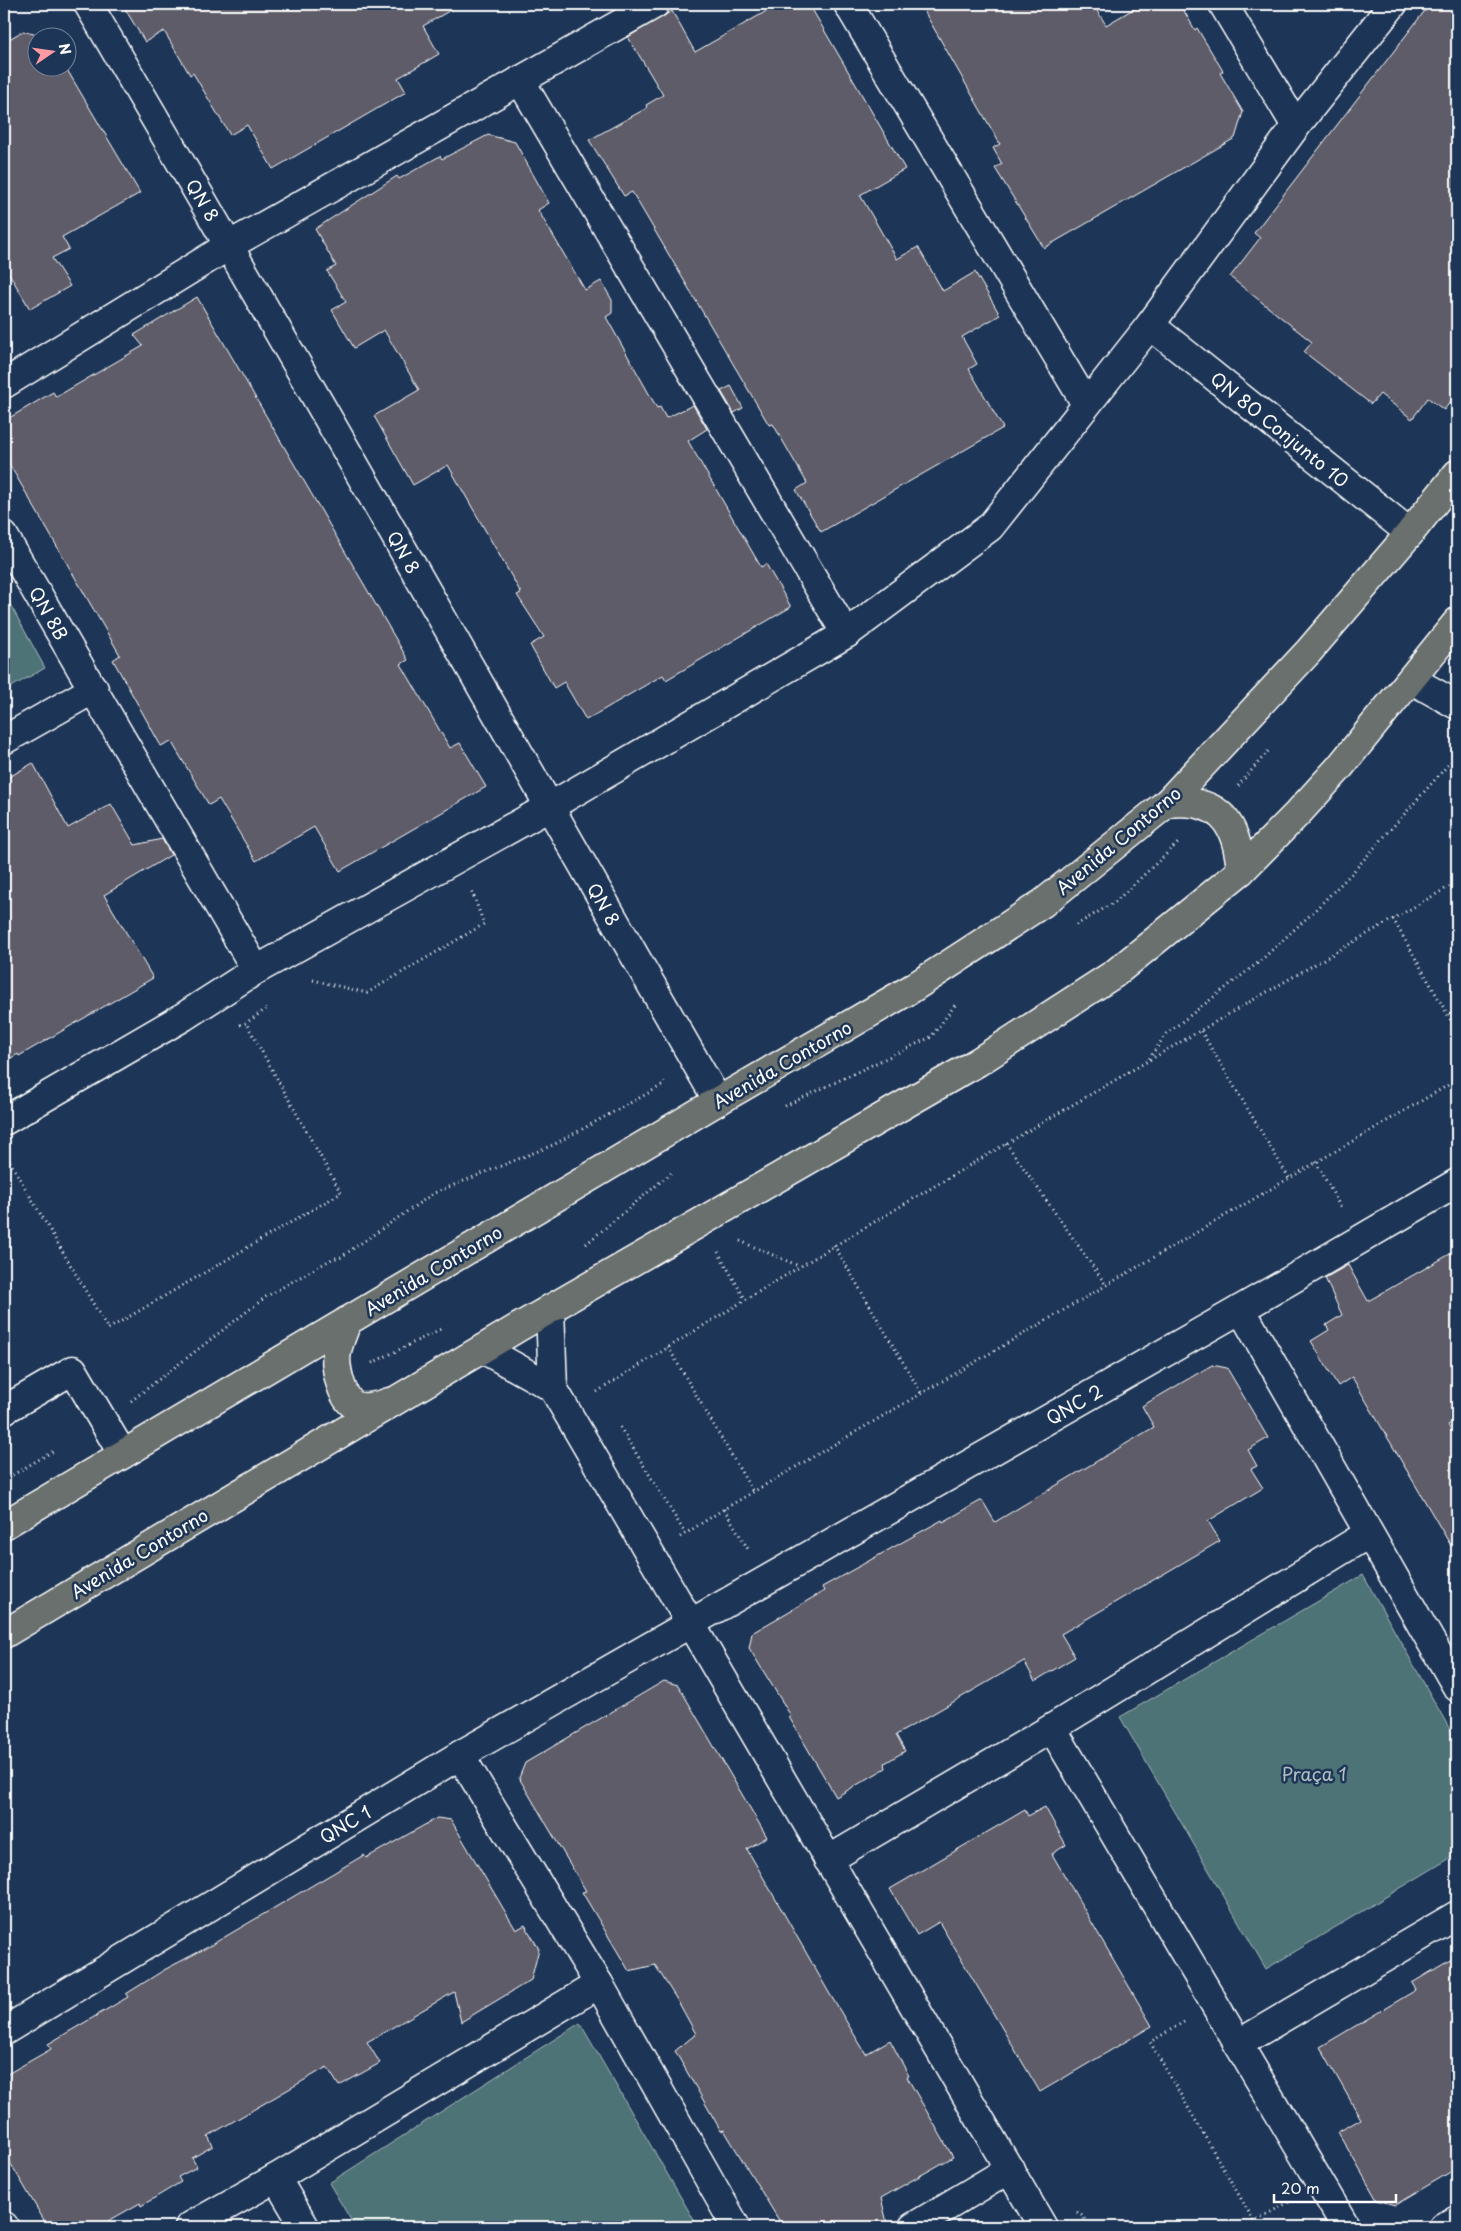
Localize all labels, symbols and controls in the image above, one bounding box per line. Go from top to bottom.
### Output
north arrow [28,28,78,78]
text: N [54,41,77,57]
street label: QN 8 [180,173,226,227]
street label: QN 8O Conjunto 10 [1205,365,1355,493]
street label: QN 8 [381,525,427,579]
street label: QN 8B [23,581,75,645]
street label: Avenida Contorno [1049,779,1187,901]
street label: QN 8 [581,877,627,931]
street label: Avenida Contorno [708,1013,856,1115]
street label: Avenida Contorno [359,1218,507,1322]
street label: QNC 2 [1041,1377,1107,1431]
street label: Avenida Contorno [65,1501,213,1605]
park label: Praça 1 [1281,1760,1347,1787]
street label: QNC 1 [314,1798,376,1850]
scale bar [1274,2171,1396,2203]
text: 20 m [1281,2176,1320,2199]

